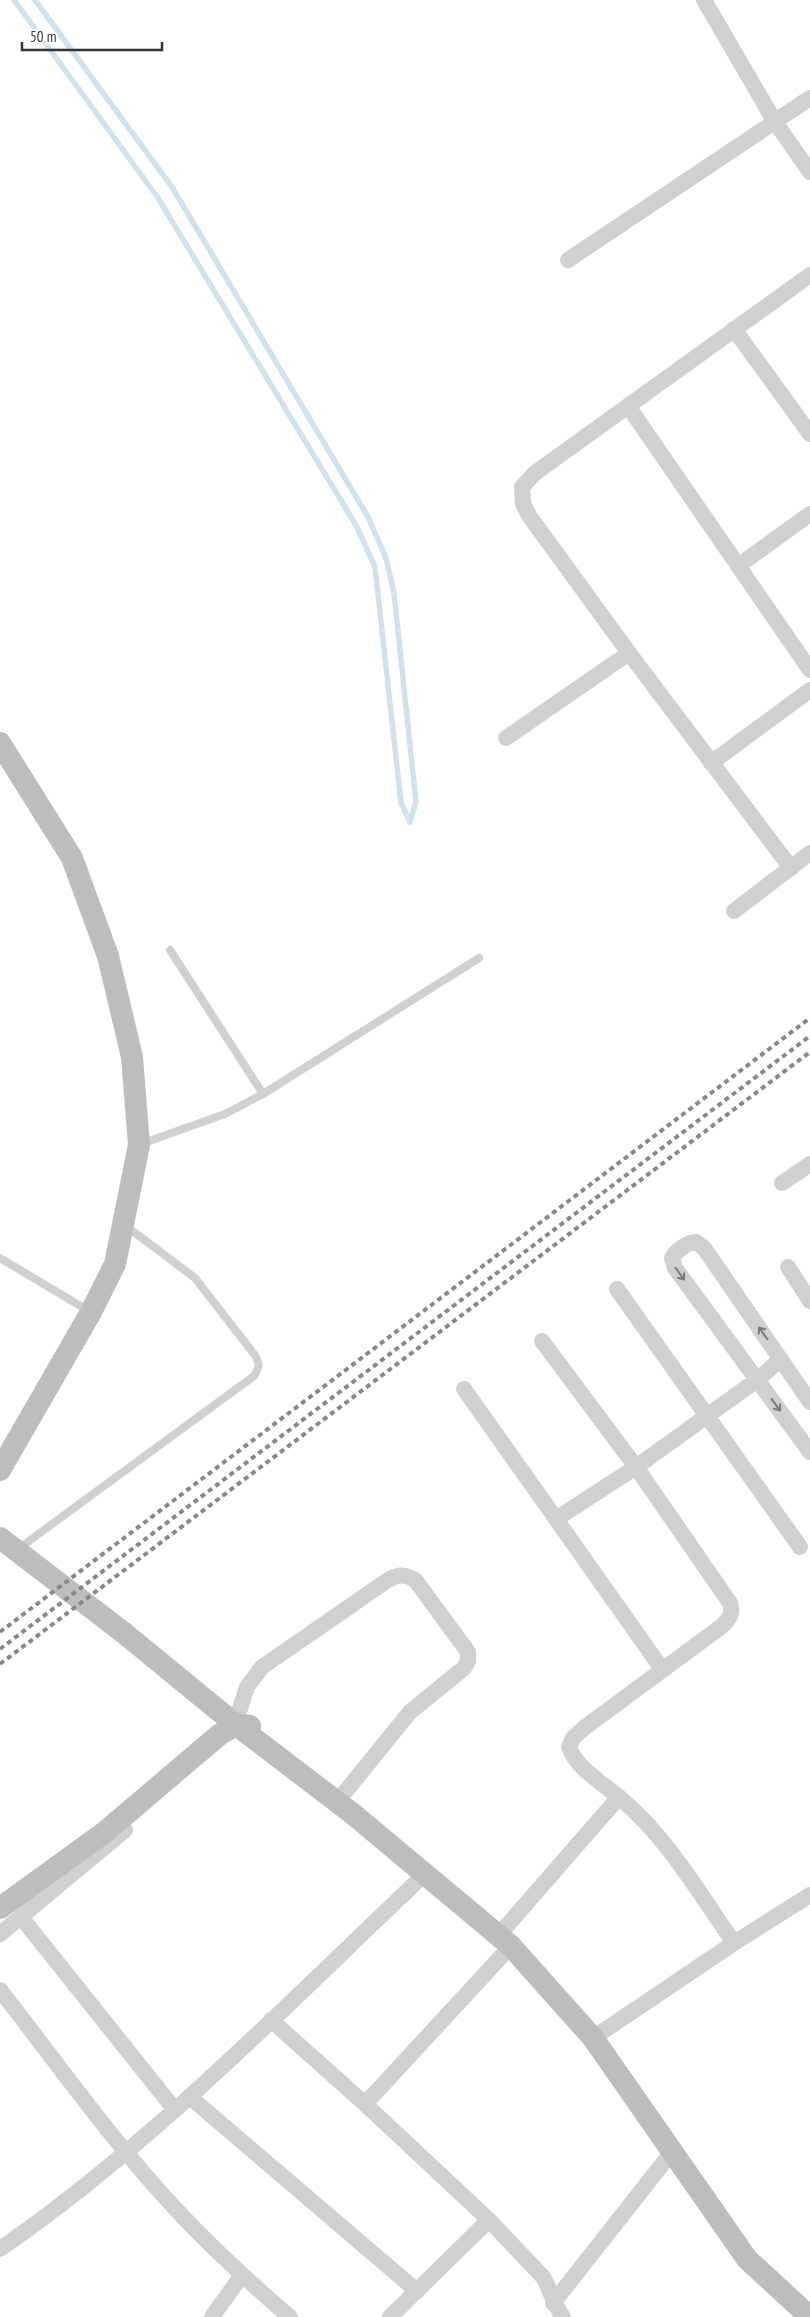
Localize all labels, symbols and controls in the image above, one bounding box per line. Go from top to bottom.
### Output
scale bar [22,20,162,52]
text: 50 m [30,27,56,46]
one-way arrow [675,1267,685,1281]
one-way arrow [758,1326,768,1340]
one-way arrow [771,1398,781,1412]

